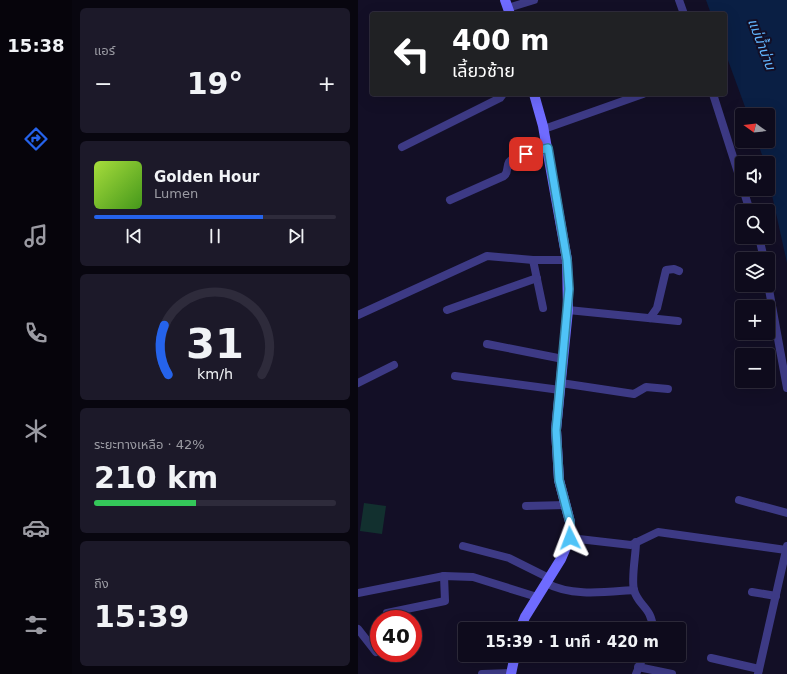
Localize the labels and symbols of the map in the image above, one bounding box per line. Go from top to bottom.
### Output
water label: แม่น้ำน่าน [745,15,781,73]
north arrow [735,108,775,148]
pin [509,137,543,171]
position arrow [549,517,591,559]
speed limit sign: 40 [370,610,422,662]

